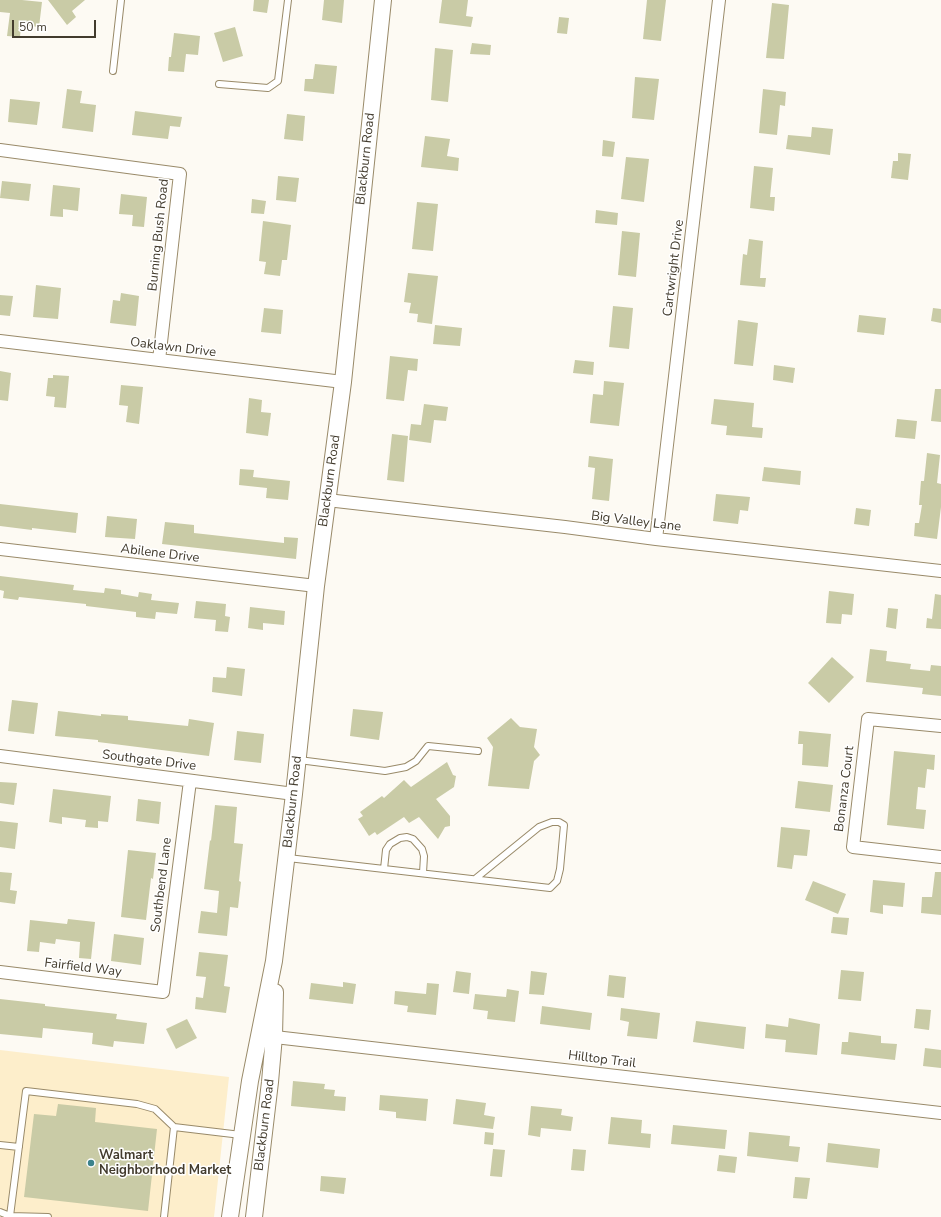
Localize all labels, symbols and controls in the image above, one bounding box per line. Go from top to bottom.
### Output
scale bar [14,12,98,38]
text: 50 m [19,19,47,35]
street label: Blackburn Road [353,112,379,206]
street label: Burning Bush Road [145,178,173,292]
street label: Cartwright Drive [660,219,688,317]
street label: Oaklawn Drive [129,335,217,361]
street label: Blackburn Road [316,434,344,528]
street label: Big Valley Lane [590,509,682,535]
street label: Abilene Drive [120,541,200,567]
street label: Bonanza Court [832,745,858,833]
street label: Southgate Drive [101,747,197,775]
street label: Blackburn Road [280,755,306,849]
street label: Southbend Lane [148,837,176,933]
street label: Fairfield Way [43,956,123,980]
street label: Hilltop Trail [567,1048,637,1072]
street label: Blackburn Road [252,1078,278,1172]
place label: Walmart Neighborhood Market [99,1148,231,1179]
marker: Walmart Neighborhood Market [86,1158,96,1168]

